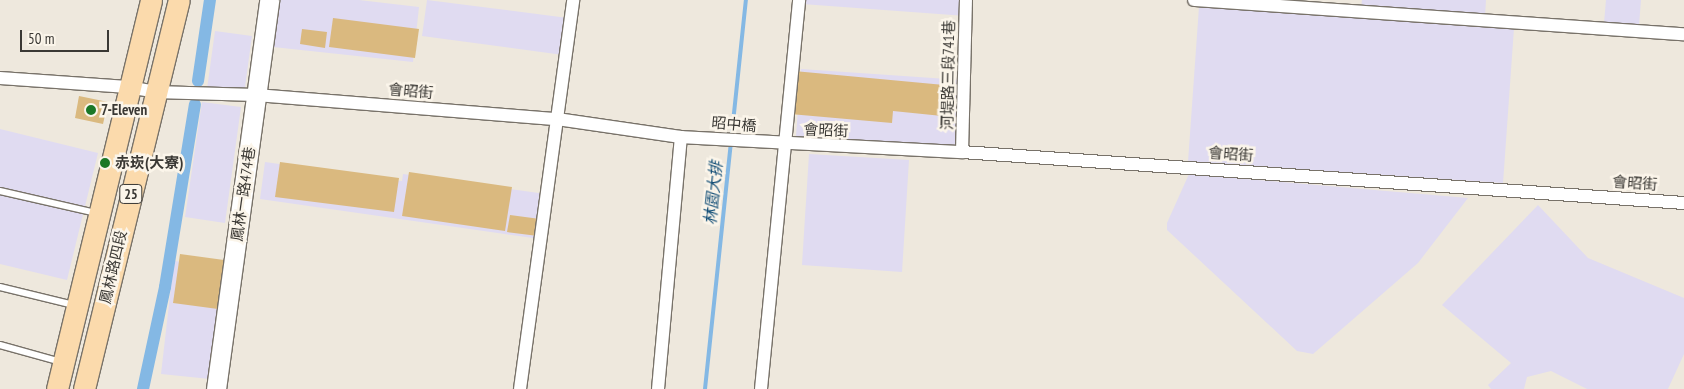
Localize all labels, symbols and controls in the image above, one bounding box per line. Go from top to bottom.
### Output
scale bar [22,20,111,52]
street label: 河堤路三段741巷 [938,20,958,130]
text: 50 m [28,29,54,48]
street label: 會昭街 [388,80,434,102]
place label: 7-Eleven [101,101,147,119]
marker: 7-Eleven [85,104,97,116]
street label: 昭中橋 [711,113,757,135]
street label: 會昭街 [803,120,849,140]
street label: 會昭街 [1208,143,1254,165]
street label: 鳳林一路474巷 [227,146,259,242]
place label: 赤崁(大寮) [115,154,183,172]
marker: 赤崁(大寮) [99,157,111,169]
water label: 林園大排 [700,160,726,226]
street label: 會昭街 [1612,172,1658,194]
road number: 25 [118,182,144,205]
street label: 鳳林路四段 [96,228,130,306]

